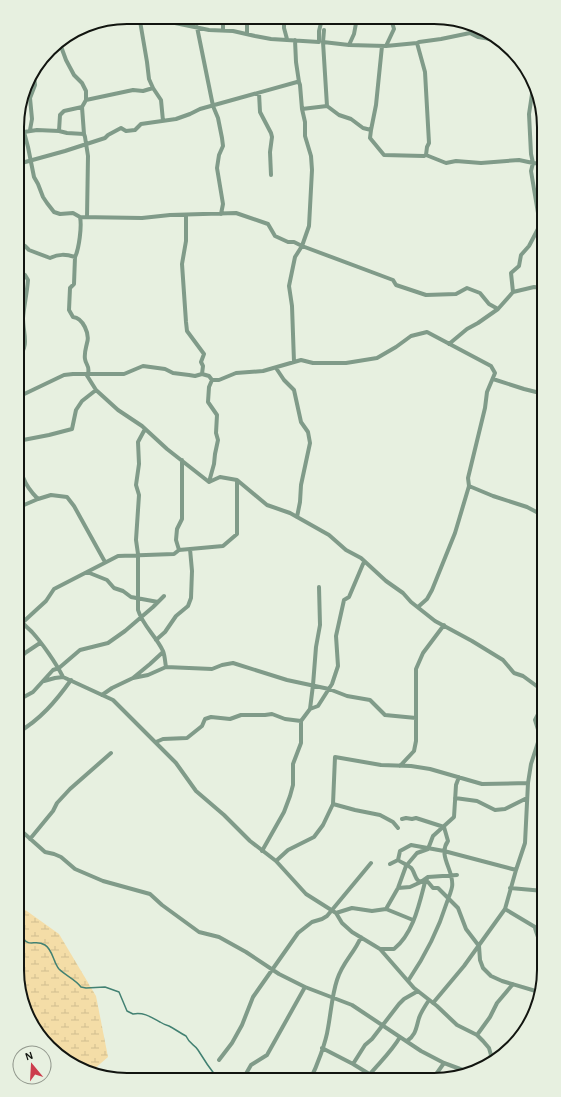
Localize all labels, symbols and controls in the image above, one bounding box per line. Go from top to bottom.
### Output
north arrow [12,1045,52,1085]
text: N [24,1050,34,1062]

